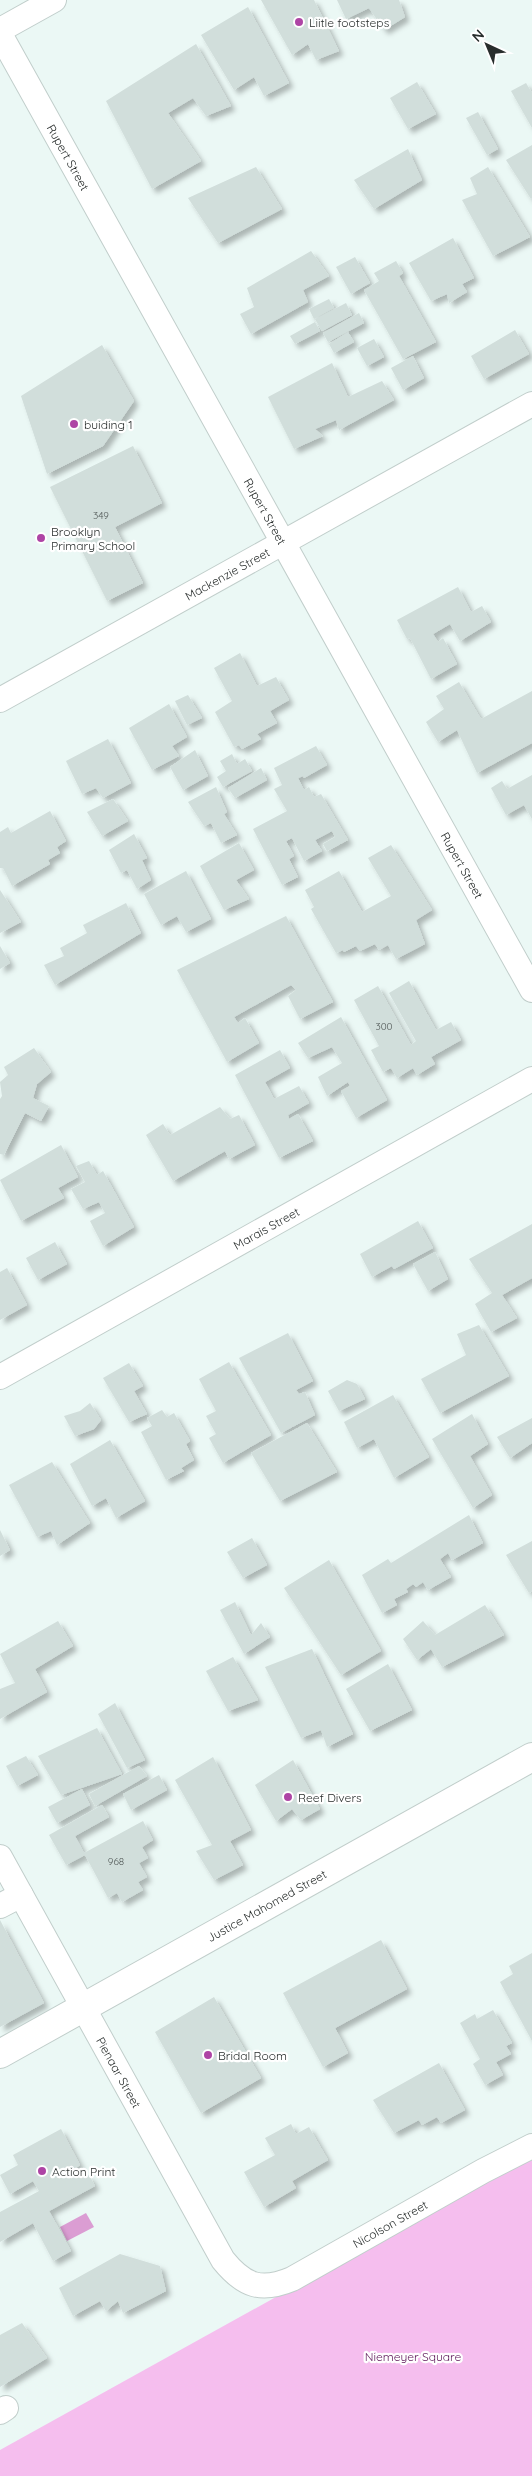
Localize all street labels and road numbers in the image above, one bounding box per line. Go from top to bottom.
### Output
street label: Rupert Street [44,121,93,193]
street label: Rupert Street [241,475,290,547]
street label: Mackenzie Street [182,544,272,603]
street label: Rupert Street [438,829,487,901]
street label: Marais Street [230,1203,302,1252]
street label: Justice Mahomed Street [204,1866,329,1945]
street label: Pienaar Street [93,2034,145,2110]
street label: Nicolson Street [350,2197,430,2251]

